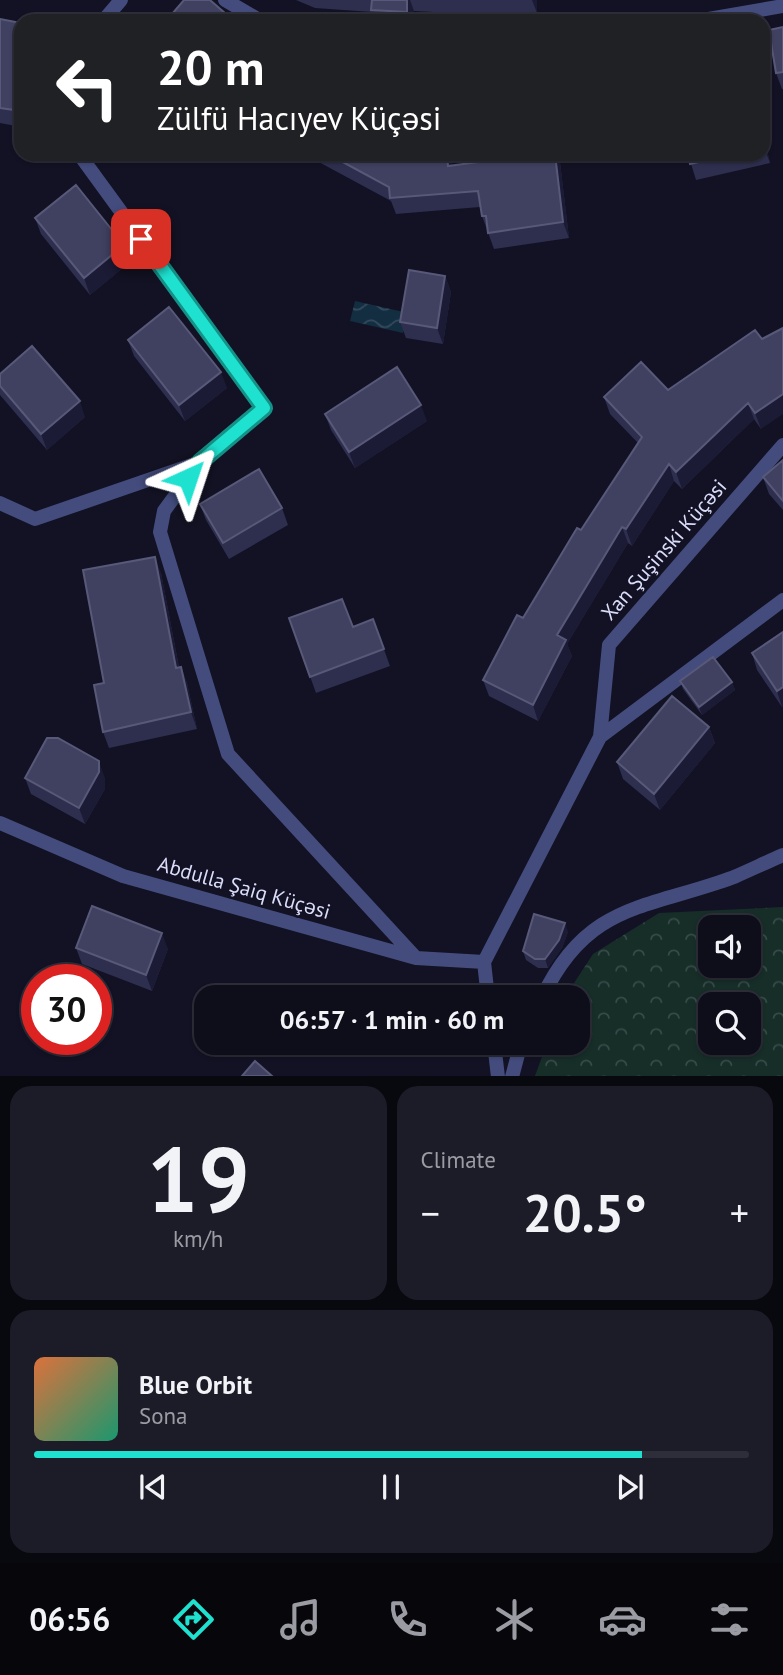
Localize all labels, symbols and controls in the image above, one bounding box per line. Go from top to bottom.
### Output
text: 20 m [157,35,264,99]
icon: left [42,42,133,133]
text: Zülfü Hacıyev Küçəsi [157,97,441,139]
pin [111,209,171,269]
icon: arrive [122,220,160,258]
position arrow [151,441,225,515]
street label: Xan Şuşinski Küçəsi [595,474,732,626]
street label: Abdulla Şaiq Küçəsi [155,850,334,925]
map controls [698,915,761,1055]
button: sound [698,915,761,978]
speed limit sign: 30 [21,964,112,1055]
button: search [698,992,761,1055]
text: 06:57 · 1 min · 60 m [280,1003,504,1036]
text: 19 [147,1119,250,1237]
text: Climate [421,1145,496,1174]
text: 20.5° [523,1179,647,1246]
text: − [421,1188,440,1237]
text: + [730,1188,749,1237]
text: km/h [173,1224,223,1253]
text: Blue Orbit [139,1368,252,1401]
text: Sona [139,1401,188,1430]
icon: previous [134,1468,172,1506]
icon: pause [372,1468,410,1506]
icon: next [611,1468,649,1506]
icon: directions [169,1595,218,1644]
icon: music [276,1595,325,1644]
icon: phone [383,1595,432,1644]
icon: climate [490,1595,539,1644]
icon: car [598,1595,647,1644]
icon: filters [705,1595,754,1644]
text: 06:56 [29,1598,110,1640]

